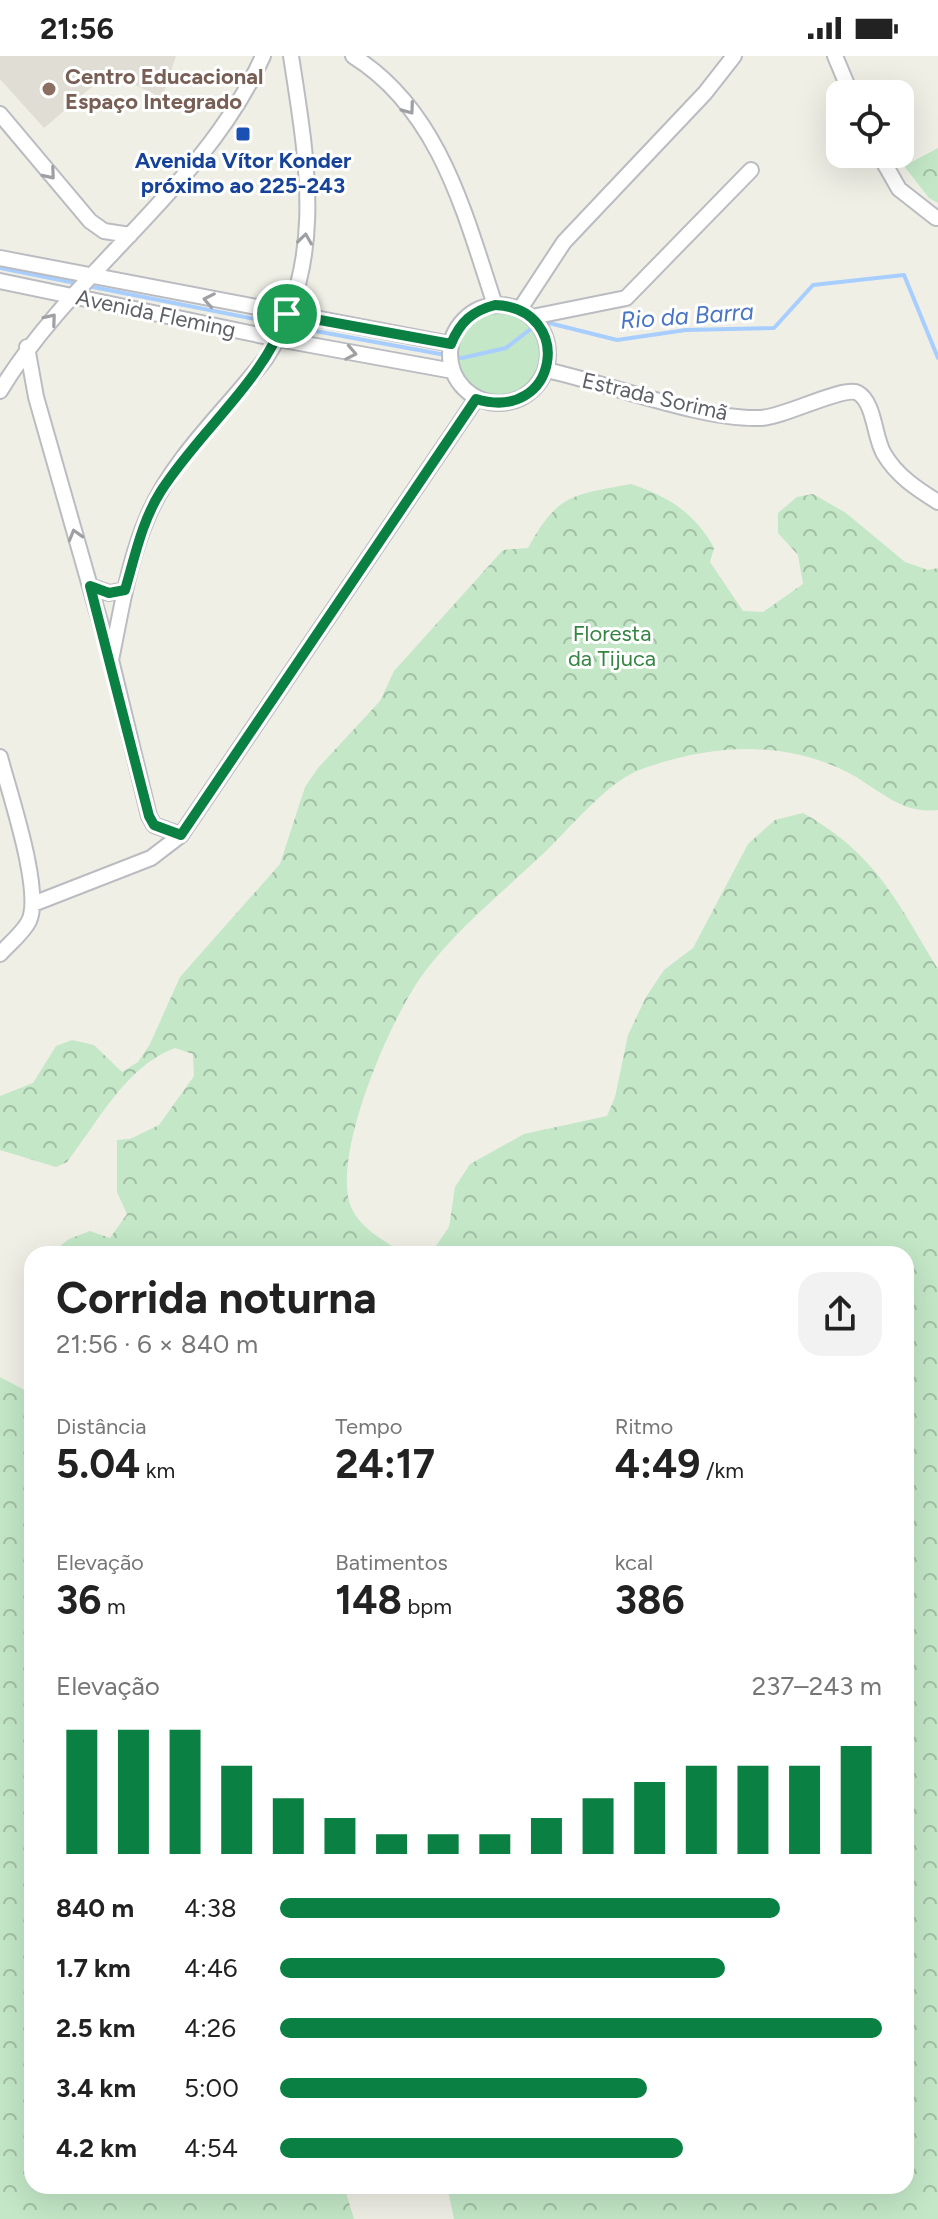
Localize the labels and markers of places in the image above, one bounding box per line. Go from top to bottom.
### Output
place label: Centro Educacional Espaço Integrado [65,63,263,115]
marker: Centro Educacional Espaço Integrado [40,80,58,98]
marker: Avenida Vítor Konder próximo ao 225-243 [234,125,252,143]
place label: Avenida Vítor Konder próximo ao 225-243 [135,147,352,199]
pin [253,280,321,348]

